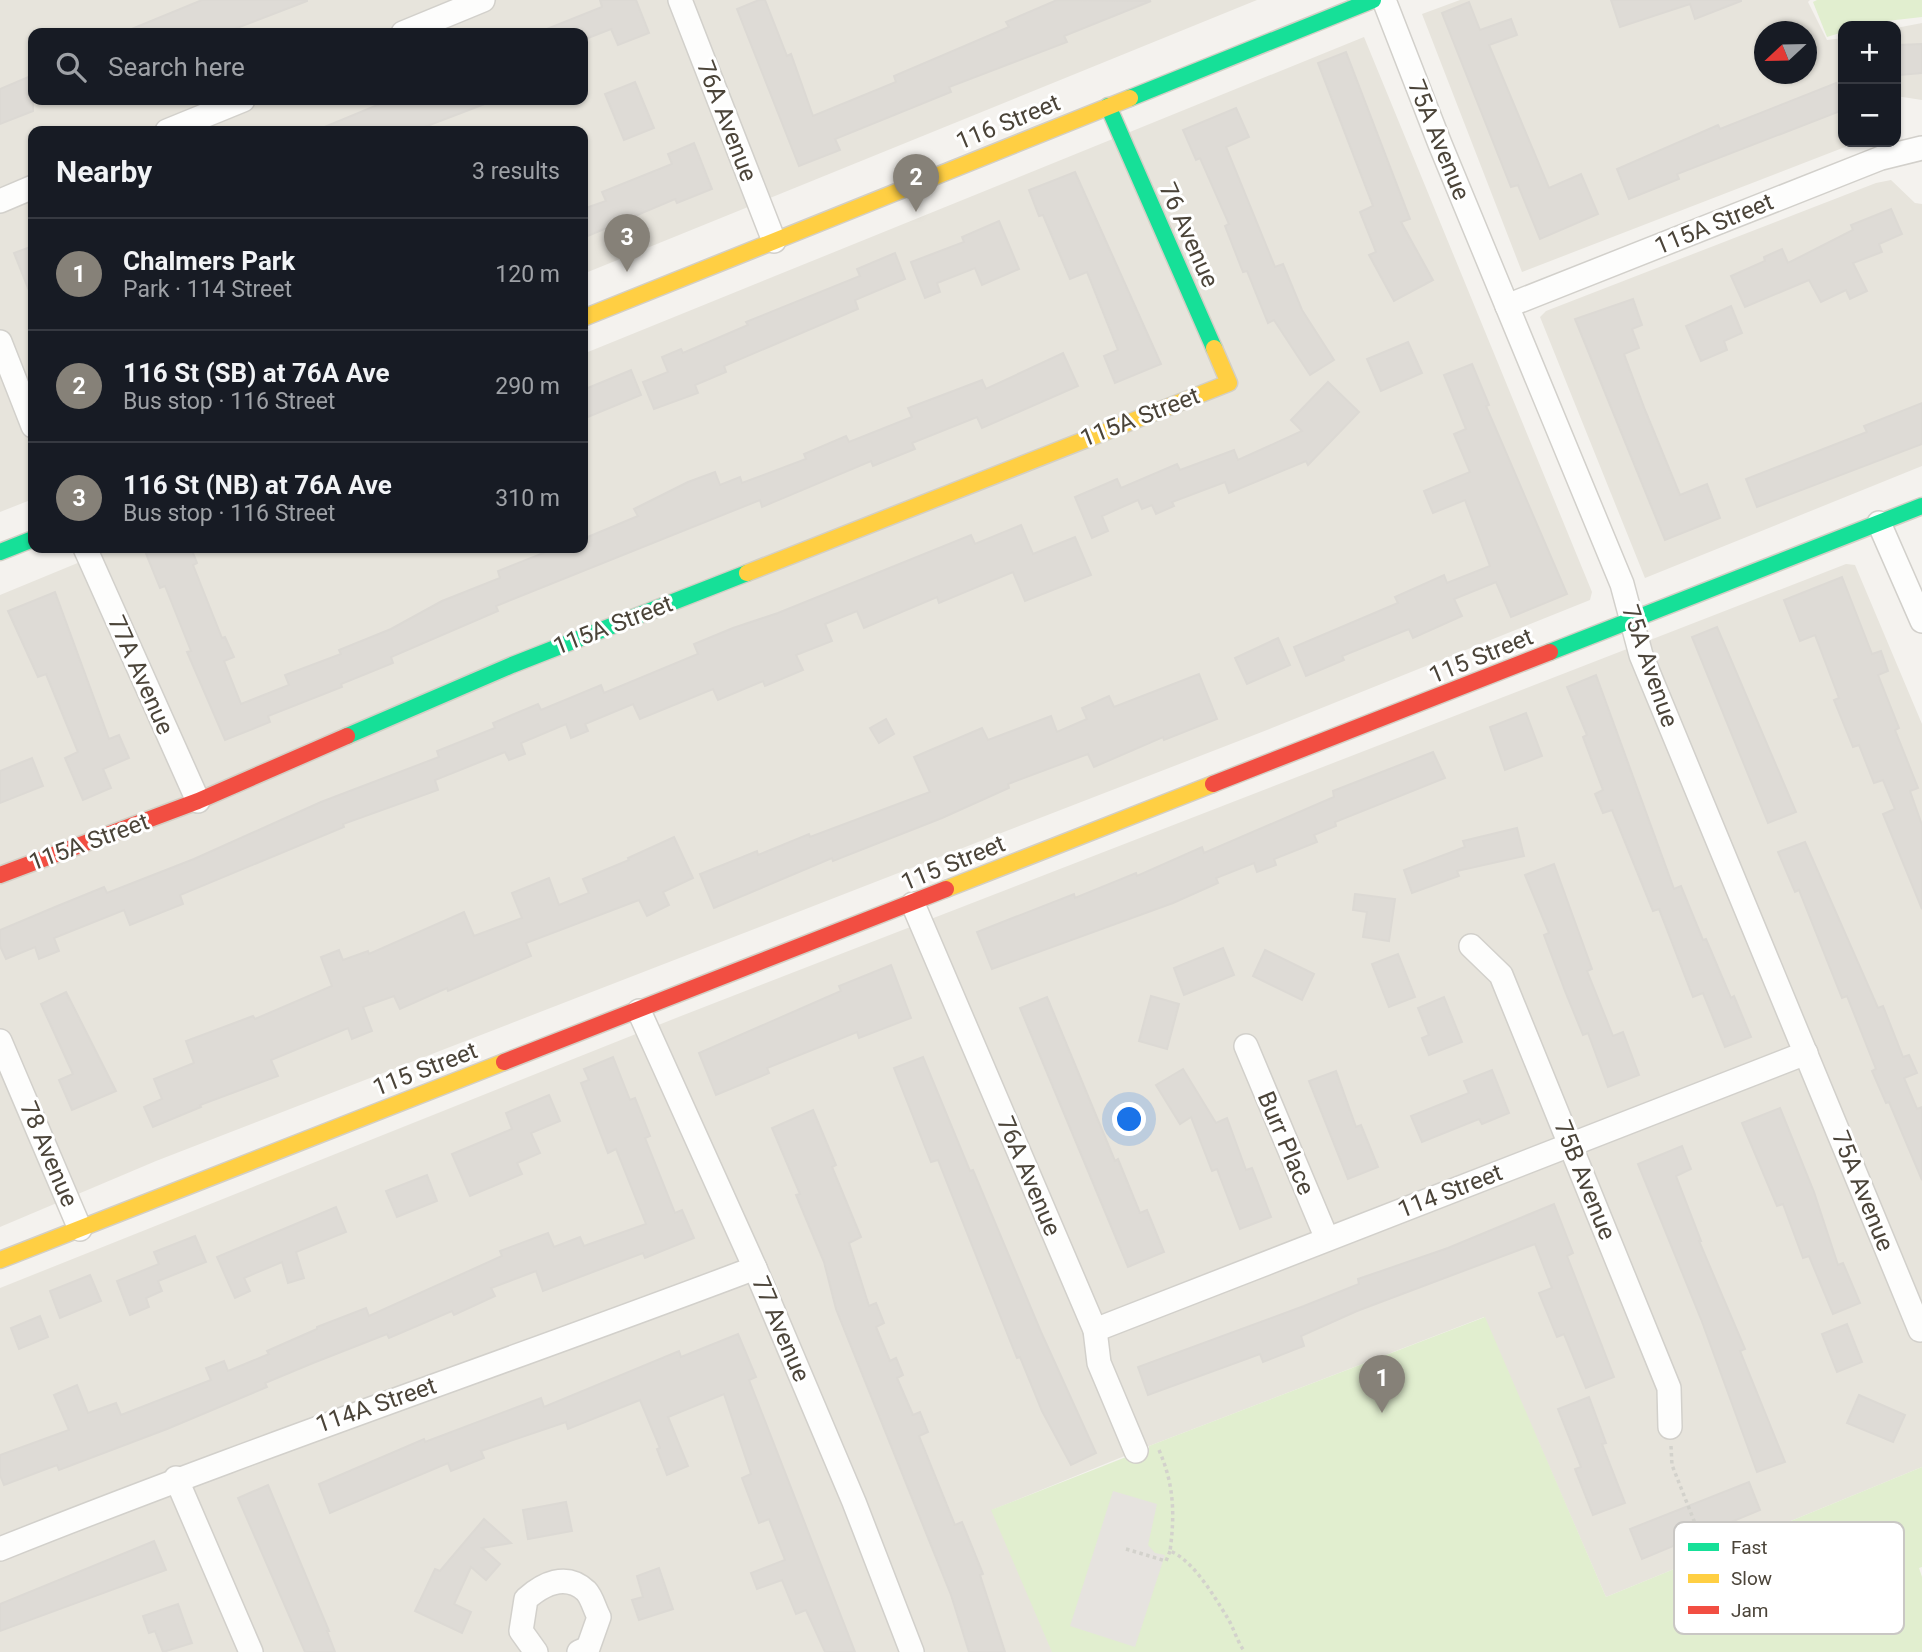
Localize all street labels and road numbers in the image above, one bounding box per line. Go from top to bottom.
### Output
street label: 76A Avenue [691,57,763,185]
street label: 75A Avenue [1402,76,1476,204]
street label: 116 Street [952,88,1064,156]
street label: 76 Avenue [1154,178,1224,292]
street label: 115A Street [1651,187,1778,260]
street label: 115A Street [1076,381,1204,453]
street label: 115A Street [549,589,677,661]
street label: 75A Avenue [1616,601,1684,731]
street label: 77A Avenue [102,611,180,739]
street label: 115 Street [1425,622,1537,690]
street label: 115A Street [25,807,153,877]
street label: 115 Street [897,829,1009,897]
street label: 115 Street [369,1036,481,1102]
street label: Burr Place [1252,1087,1320,1199]
street label: 78 Avenue [14,1097,84,1211]
street label: 76A Avenue [991,1112,1067,1240]
street label: 75B Avenue [1548,1116,1622,1244]
street label: 75A Avenue [1826,1127,1900,1255]
street label: 114 Street [1394,1158,1506,1224]
street label: 77 Avenue [746,1272,816,1386]
street label: 114A Street [312,1371,440,1439]

